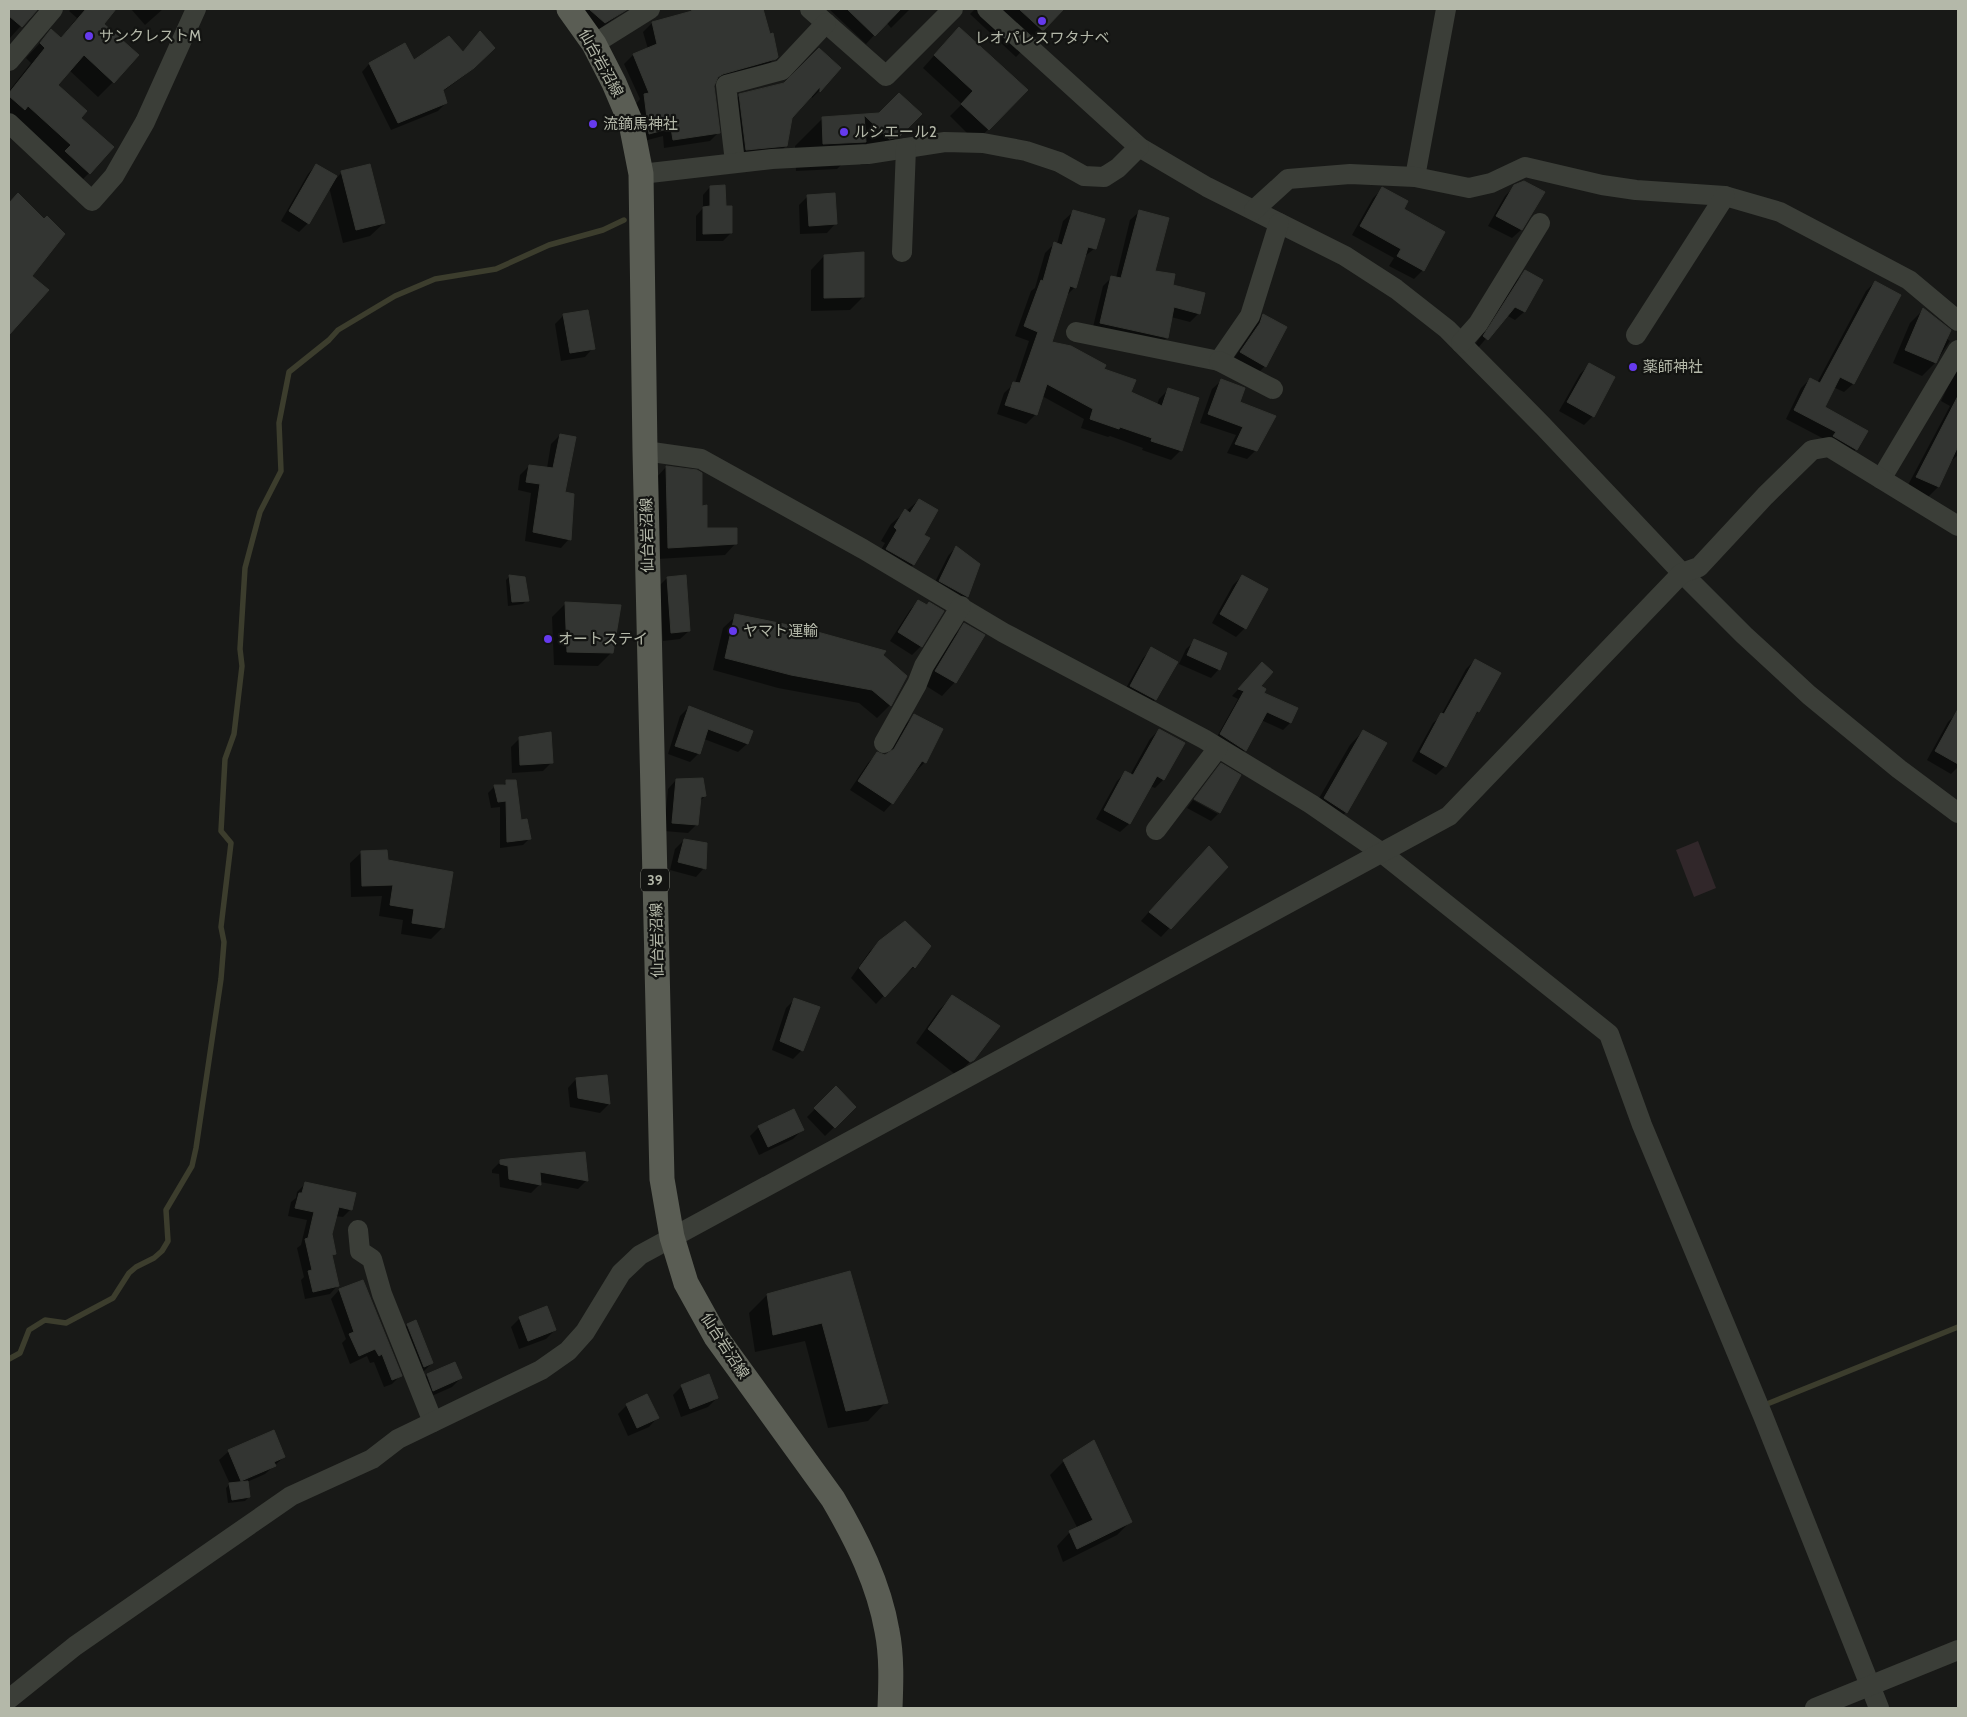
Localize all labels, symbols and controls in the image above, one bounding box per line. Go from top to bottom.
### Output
marker: レオパレスワタナベ [1036,15,1048,27]
street label: 仙台岩沼線 [575,26,627,100]
place label: サンクレストM [99,27,201,45]
place label: レオパレスワタナベ [974,29,1110,47]
marker: サンクレストM [83,30,95,42]
place label: 流鏑馬神社 [603,115,678,133]
marker: 流鏑馬神社 [587,118,599,130]
place label: ルシエール2 [854,123,937,141]
marker: ルシエール2 [838,126,850,138]
place label: 薬師神社 [1643,358,1703,376]
marker: 薬師神社 [1627,361,1639,373]
street label: 仙台岩沼線 [637,497,657,573]
place label: ヤマト運輸 [743,622,818,640]
marker: ヤマト運輸 [727,625,739,637]
place label: オートステイ [558,630,648,648]
marker: オートステイ [542,633,554,645]
road number: 39 [641,868,669,892]
street label: 仙台岩沼線 [647,902,667,978]
street label: 仙台岩沼線 [697,1310,753,1382]

